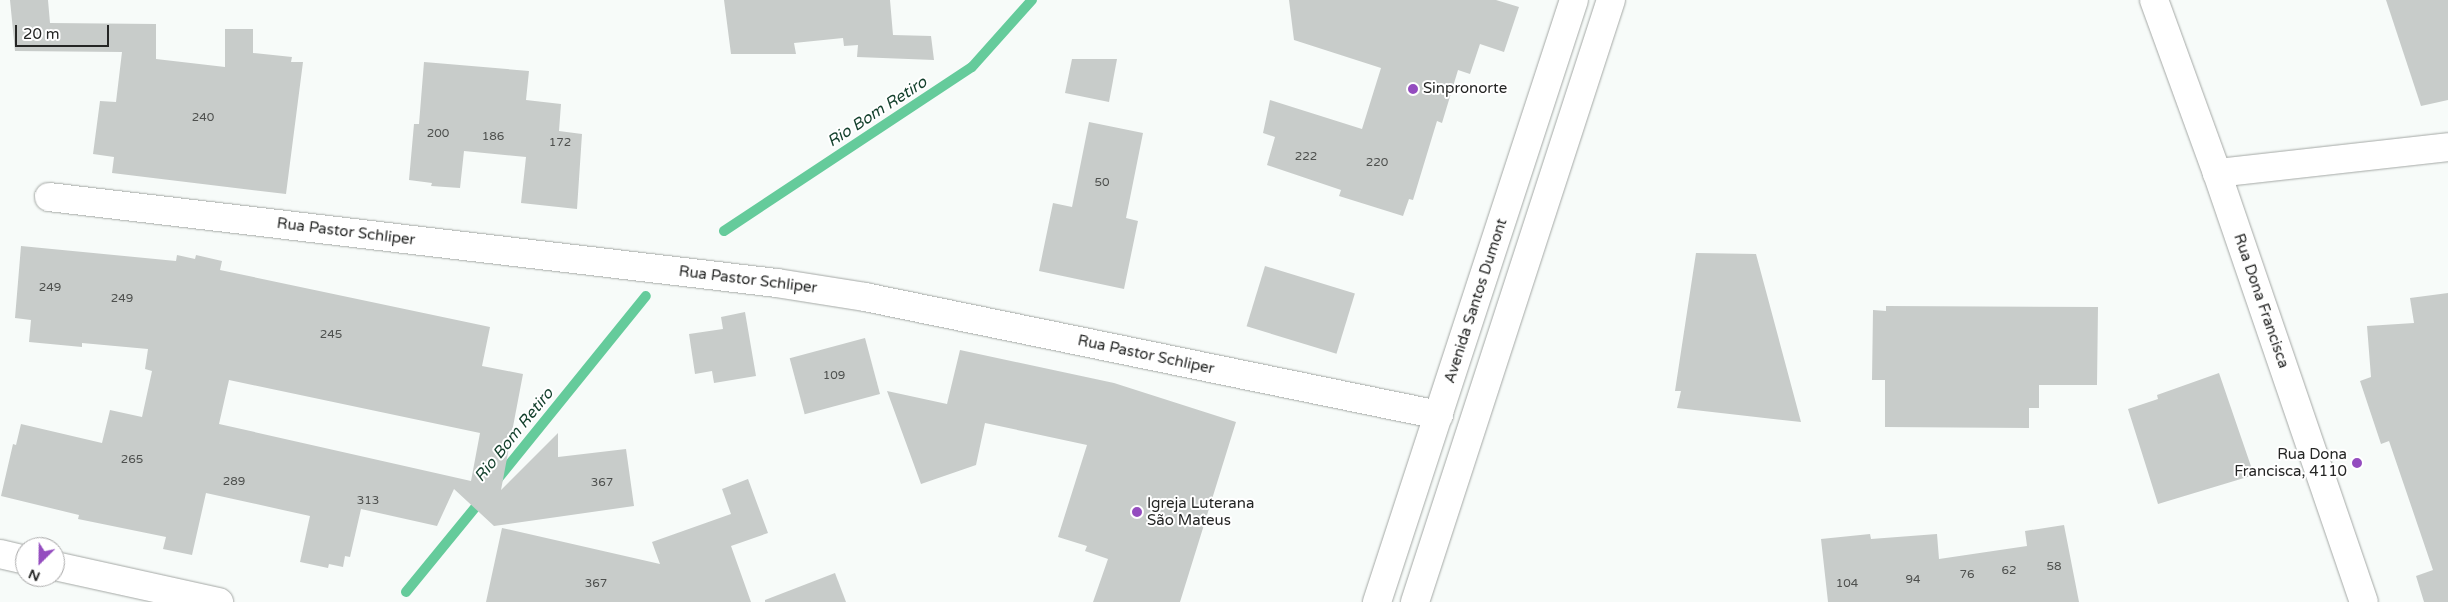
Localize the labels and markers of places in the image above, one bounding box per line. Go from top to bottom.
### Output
place label: Sinpronorte [1423,80,1507,98]
marker: Sinpronorte [1407,83,1419,95]
place label: Rua Dona Francisca, 4110 [2234,445,2347,480]
marker: Rua Dona Francisca, 4110 [2351,457,2363,469]
place label: Igreja Luterana São Mateus [1147,494,1254,529]
marker: Igreja Luterana São Mateus [1131,506,1143,518]

